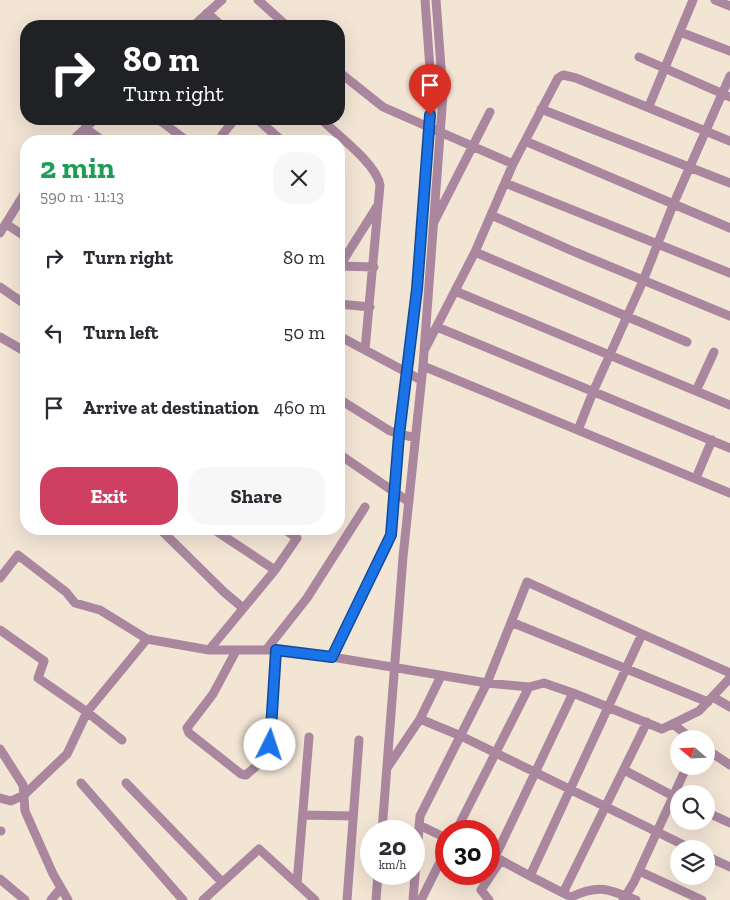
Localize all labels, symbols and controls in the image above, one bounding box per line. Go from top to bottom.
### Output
text: 80 m [123,38,199,80]
icon: right [40,40,105,105]
pin [409,64,451,115]
icon: arrive [416,71,444,99]
text: Turn right [123,80,224,107]
text: 2 min [40,150,115,186]
button: close [273,152,325,204]
text: 590 m · 11:13 [40,187,124,206]
icon: right [40,244,68,272]
text: Turn right [83,246,173,269]
text: 80 m [283,246,325,269]
icon: left [40,319,68,347]
text: Turn left [83,321,158,344]
text: 50 m [284,321,325,344]
icon: arrive [40,394,68,422]
text: Arrive at destination [83,396,259,419]
text: 460 m [274,396,326,419]
button: Exit [40,467,178,525]
button: Share [188,467,325,525]
position arrow [243,718,295,770]
north arrow [670,730,715,775]
map controls [670,730,715,885]
button: search [670,785,715,830]
speed limit sign: 30 [435,820,500,885]
text: 20 [379,831,406,861]
button: layers [670,840,715,885]
text: km/h [379,858,406,872]

